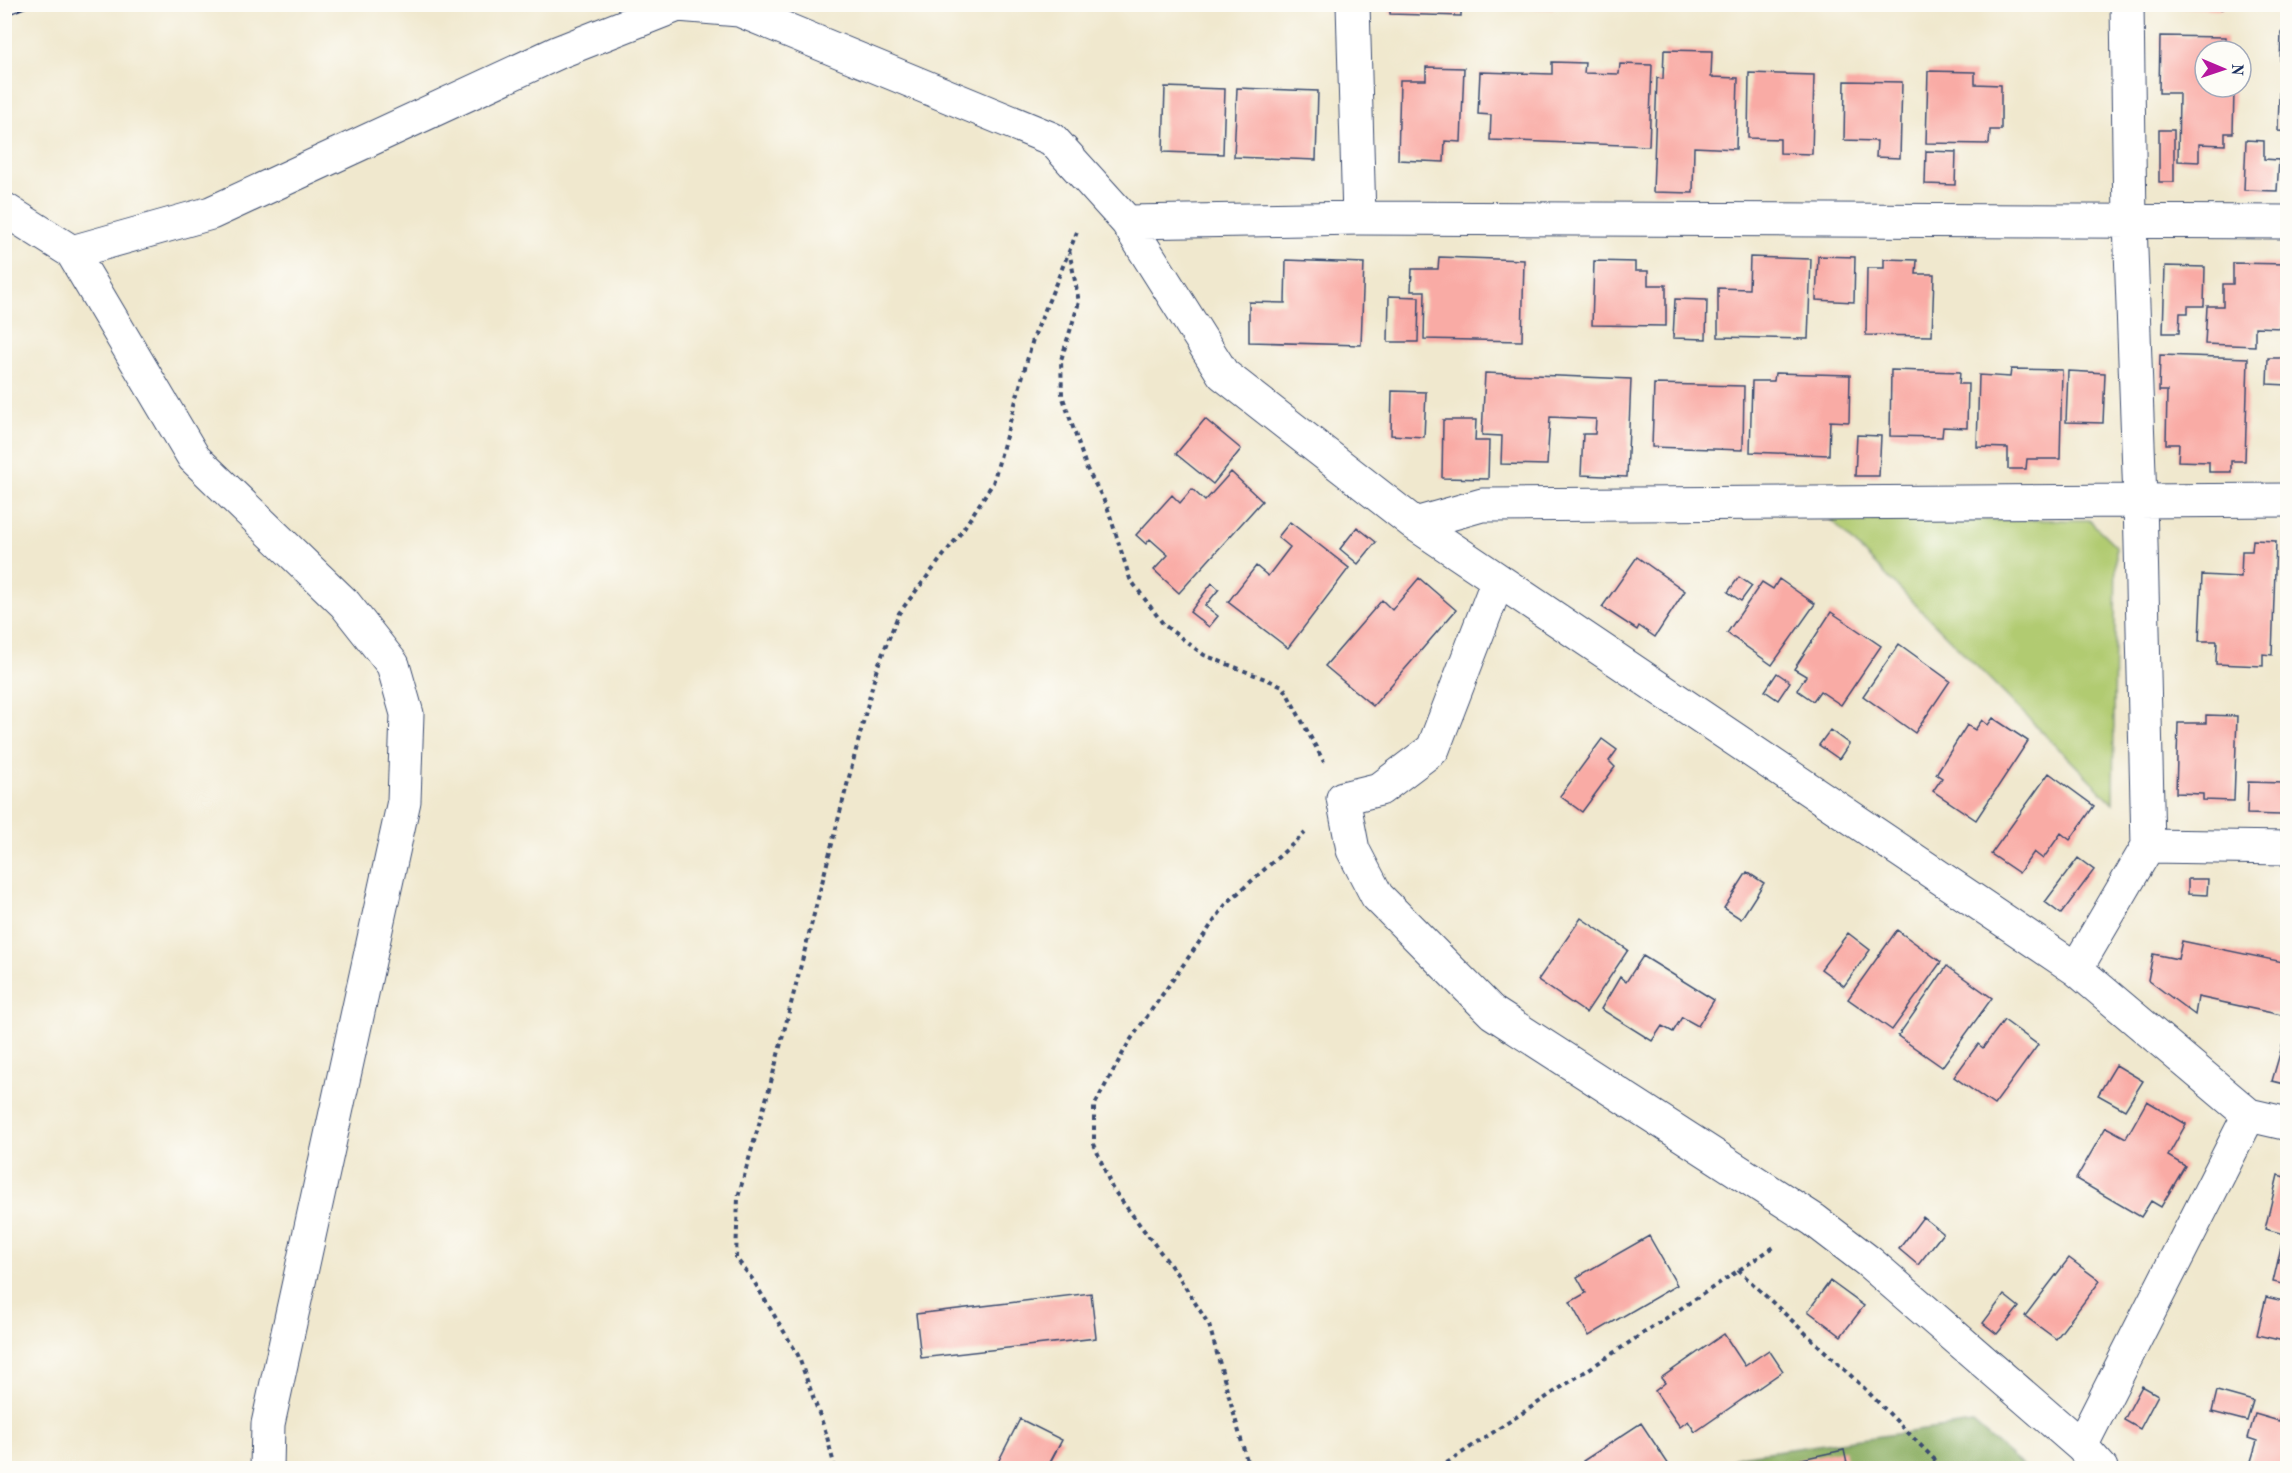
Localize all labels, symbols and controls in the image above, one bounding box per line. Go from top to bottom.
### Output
north arrow [2193,39,2253,99]
text: N [2228,63,2244,77]

